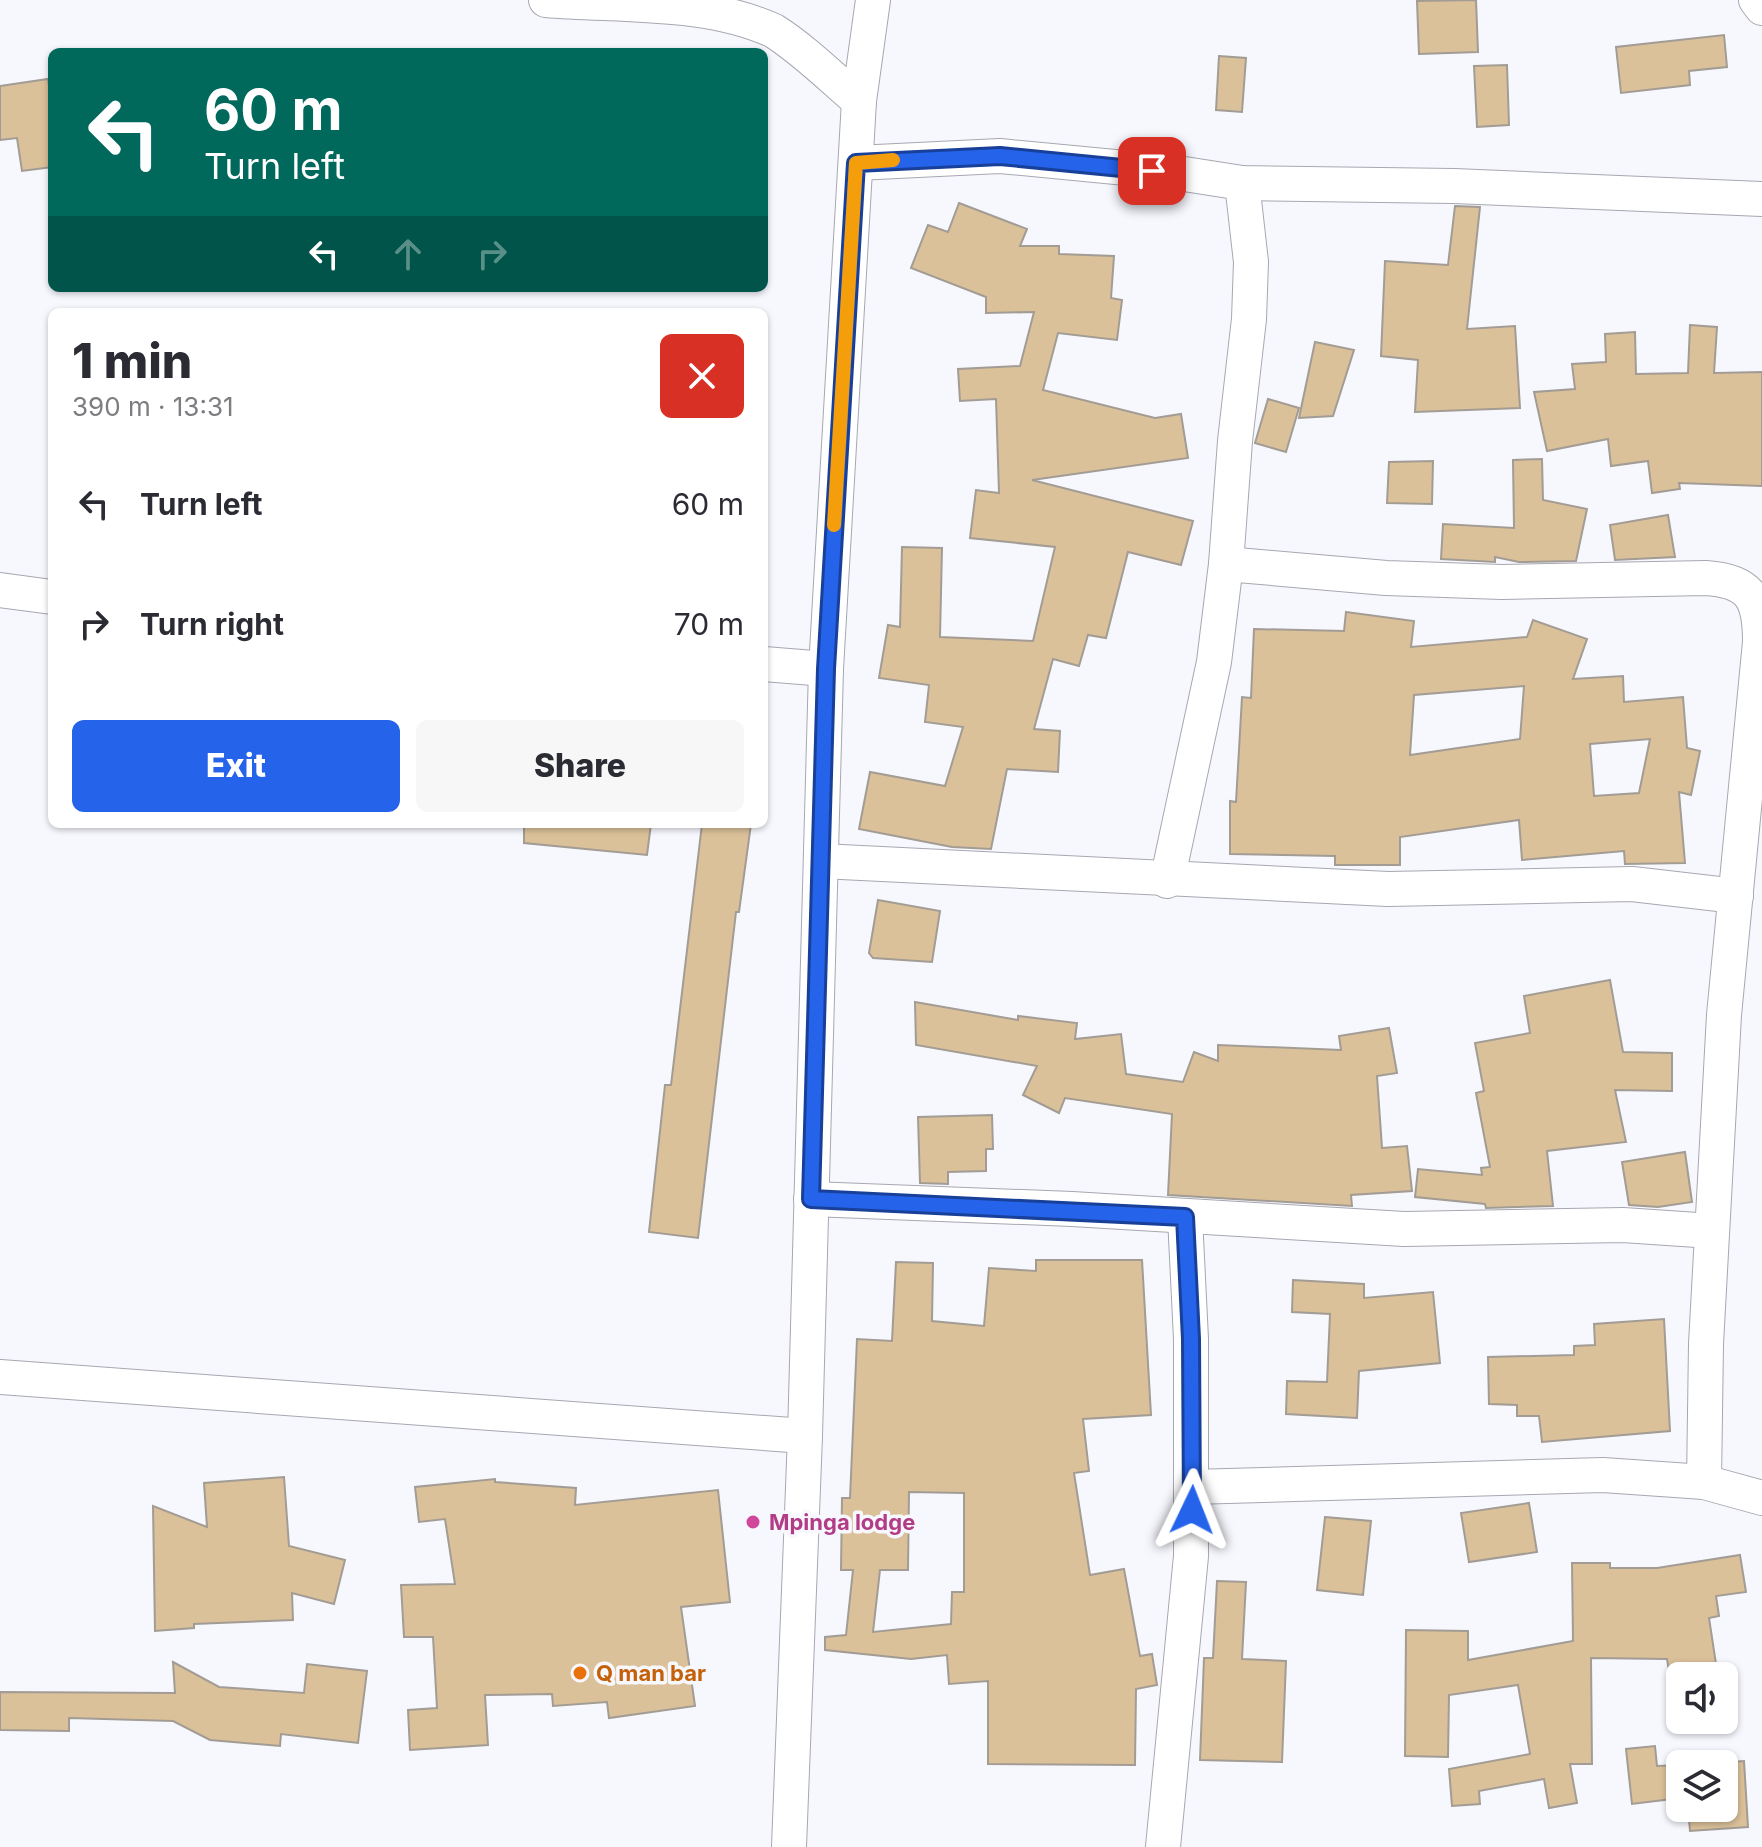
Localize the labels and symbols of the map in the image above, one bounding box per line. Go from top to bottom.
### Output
pin [1118,137,1186,205]
position arrow [1150,1468,1234,1552]
place label: Mpinga lodge [769,1509,915,1535]
marker: Mpinga lodge [744,1513,762,1531]
place label: Q man bar [596,1660,706,1686]
marker: Q man bar [571,1664,589,1682]

